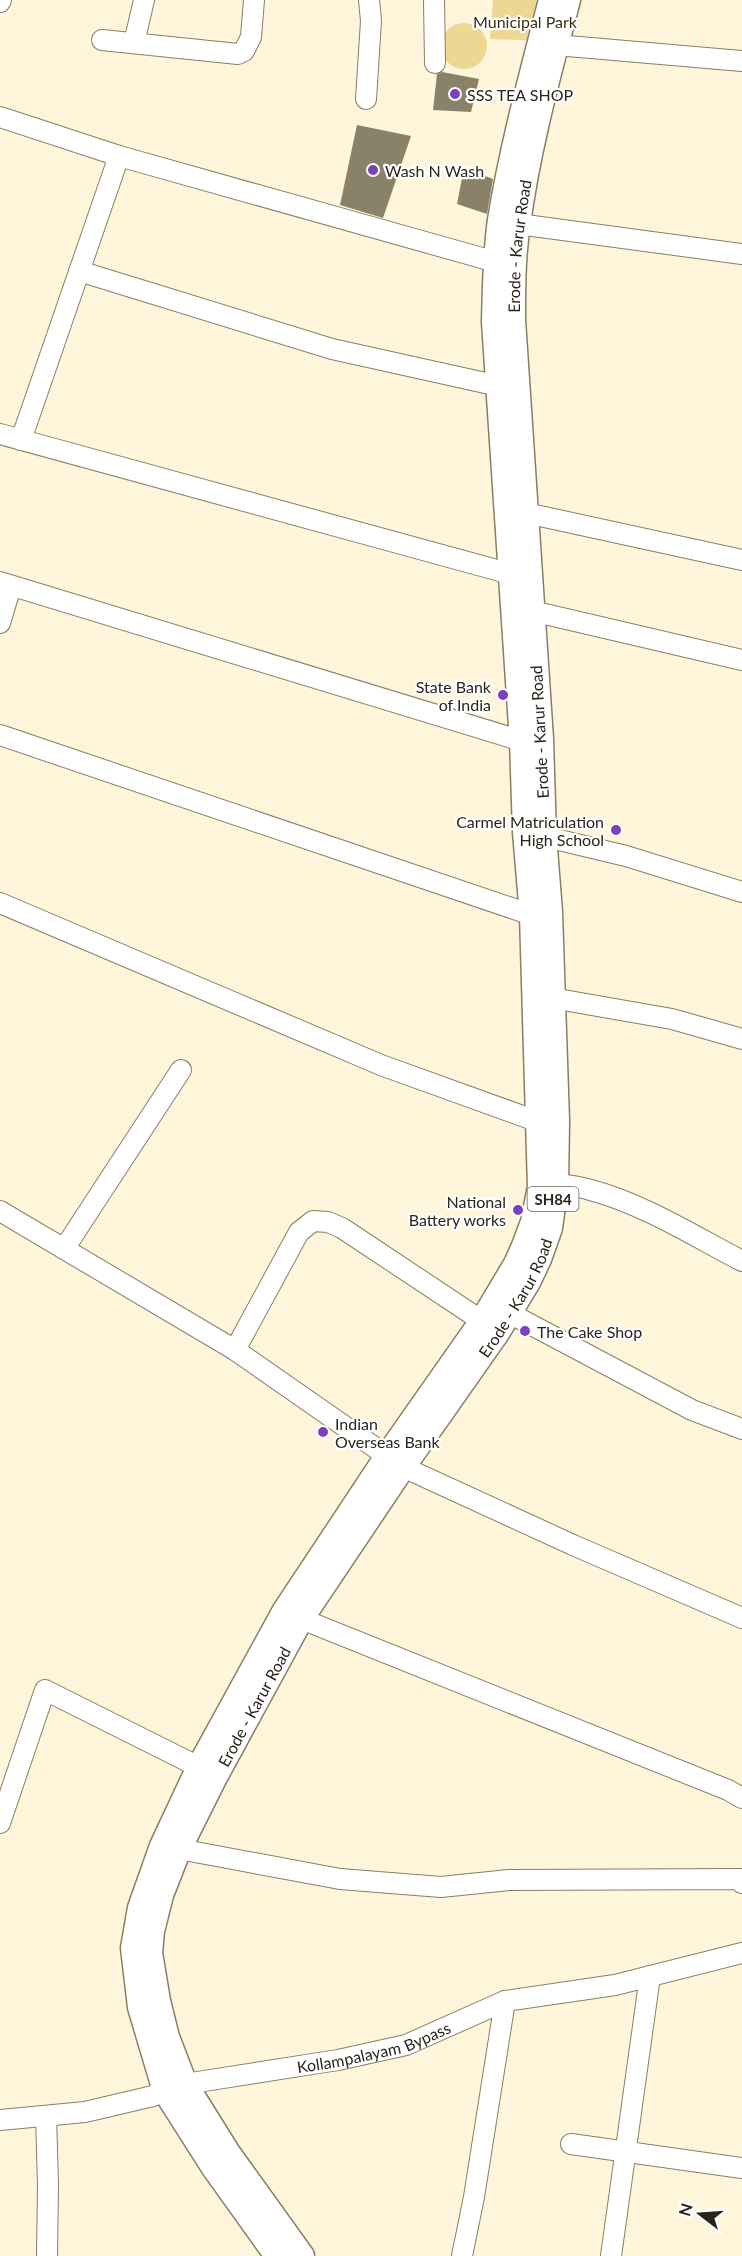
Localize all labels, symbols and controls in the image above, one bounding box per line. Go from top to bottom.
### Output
park label: Municipal Park [473,12,578,31]
place label: SSS TEA SHOP [467,85,573,104]
marker: SSS TEA SHOP [448,87,462,101]
place label: Wash N Wash [385,161,484,180]
marker: Wash N Wash [366,163,380,177]
street label: Erode - Karur Road [503,178,534,313]
street label: Erode - Karur Road [526,665,552,799]
place label: State Bank of India [416,677,492,714]
marker: State Bank of India [496,688,510,702]
place label: Carmel Matriculation High School [456,812,604,849]
marker: Carmel Matriculation High School [609,823,623,837]
road number: SH84 [528,1187,578,1211]
place label: National Battery works [409,1192,506,1229]
marker: National Battery works [511,1203,525,1217]
street label: Erode - Karur Road [474,1235,555,1360]
place label: The Cake Shop [537,1322,642,1341]
marker: The Cake Shop [518,1324,532,1338]
place label: Indian Overseas Bank [335,1414,440,1451]
marker: Indian Overseas Bank [316,1425,330,1439]
street label: Erode - Karur Road [213,1643,294,1769]
street label: Kollampalayam Bypass [295,2017,453,2076]
north arrow [670,2184,730,2244]
text: N [674,2201,696,2218]

